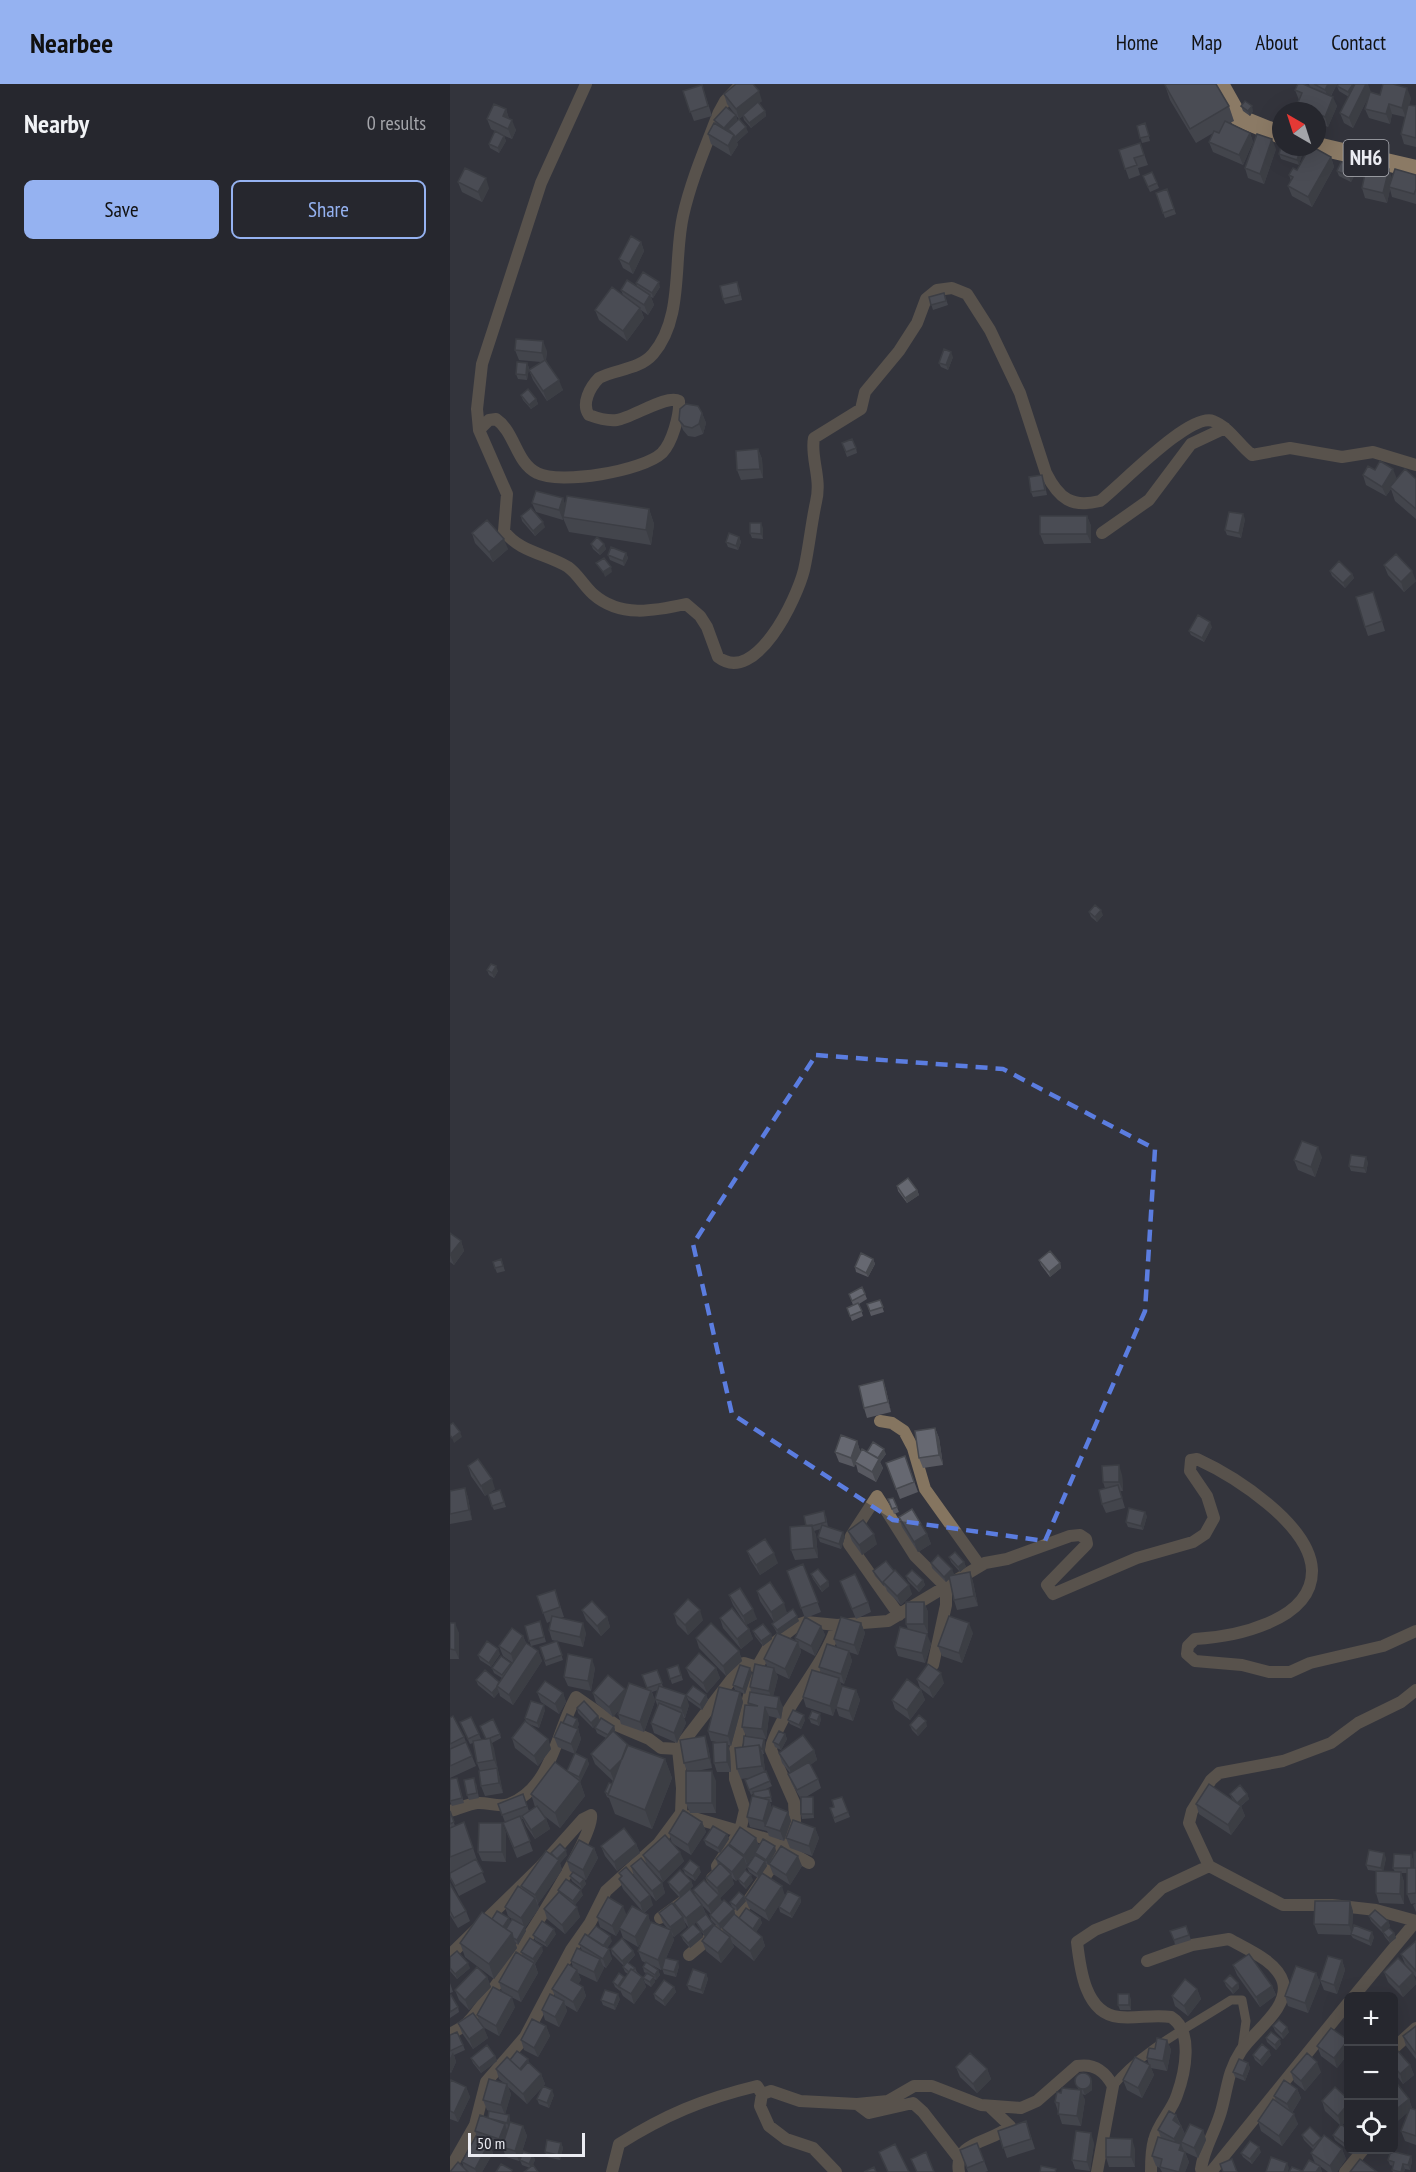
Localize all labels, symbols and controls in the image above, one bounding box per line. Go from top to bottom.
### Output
text: Nearbee [30,24,113,61]
text: Home [1116,29,1158,56]
text: Map [1191,29,1222,56]
text: About [1255,29,1298,56]
text: Contact [1331,29,1386,56]
north arrow [1272,102,1326,156]
text: Nearby [24,107,89,140]
text: 0 results [367,110,426,136]
road number: NH6 [1344,140,1388,176]
button: Save [24,180,219,239]
button: Share [231,180,426,239]
map controls [1344,1992,1398,2154]
button: + [1344,1992,1398,2046]
button: − [1344,2046,1398,2100]
button: locate [1344,2100,1398,2154]
scale bar [468,2130,585,2158]
text: 50 m [477,2133,505,2153]

